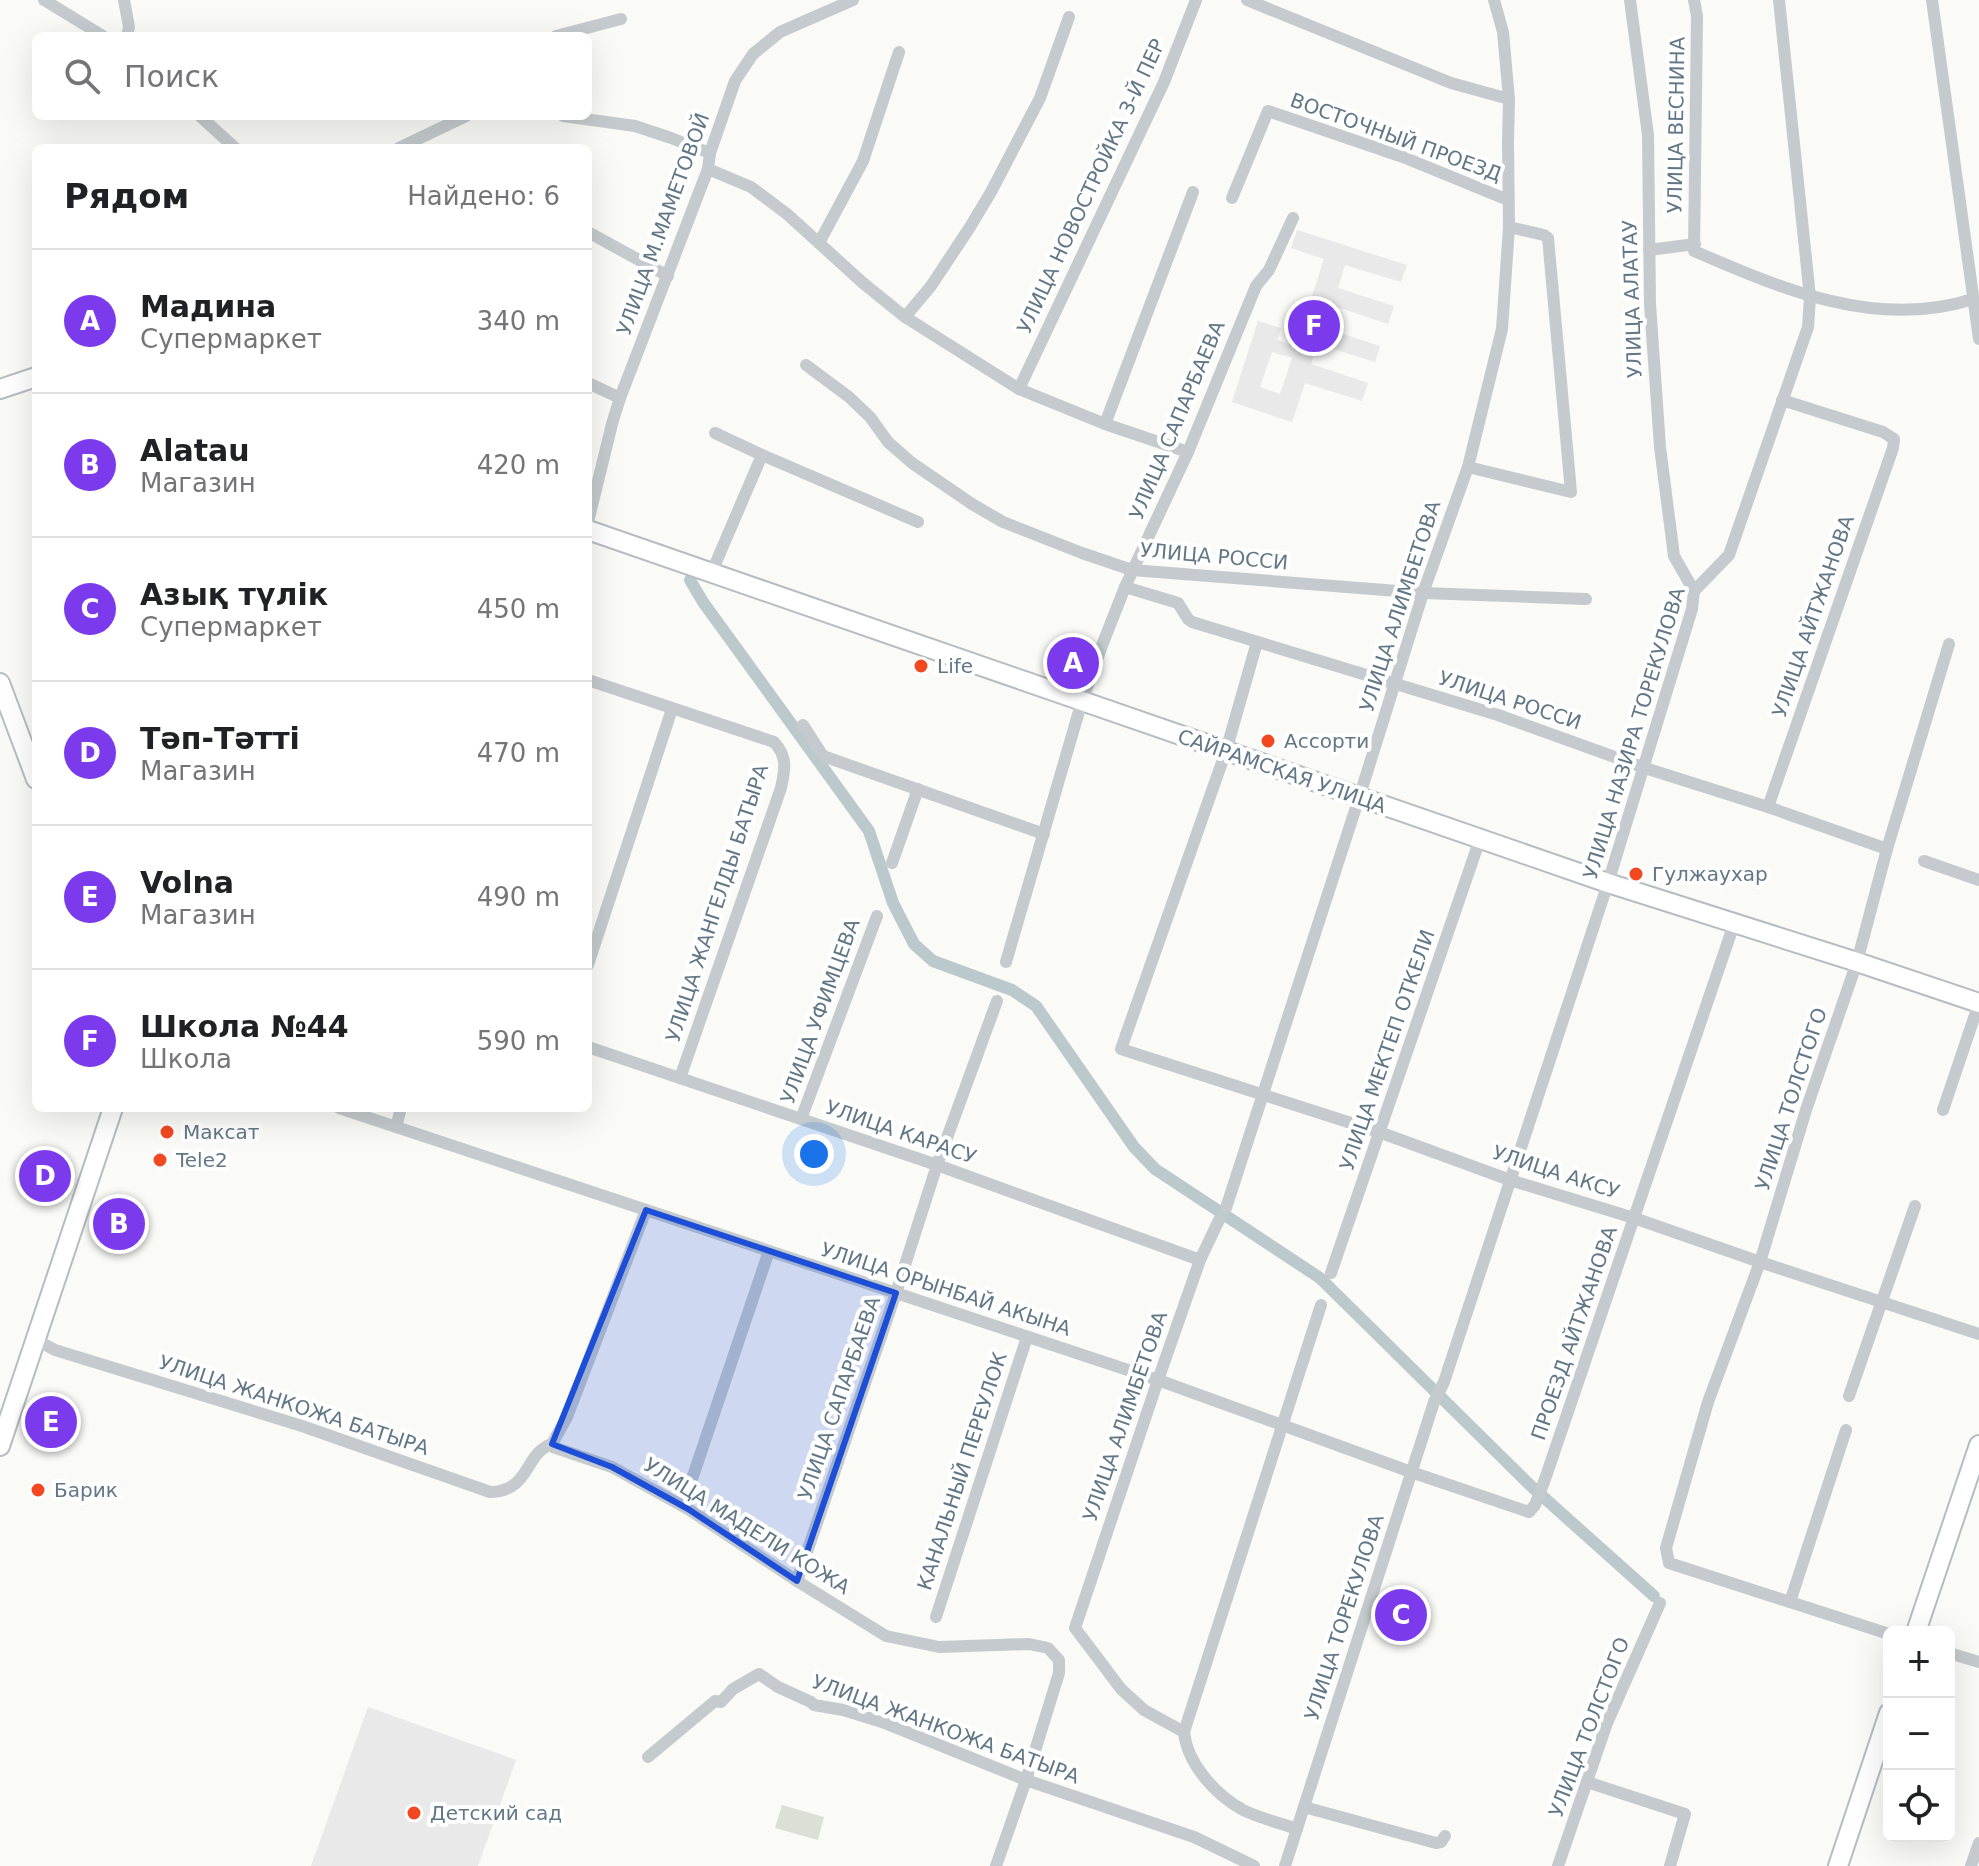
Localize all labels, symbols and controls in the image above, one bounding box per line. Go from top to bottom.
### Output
search box [32,32,592,120]
street label: УЛИЦА НОВОСТРОЙКА 3-Й ПЕР [1012,35,1170,337]
street label: УЛИЦА ВЕСНИНА [1662,36,1690,214]
icon: search [60,54,104,98]
text: Поиск [124,59,219,94]
street label: ВОСТОЧНЫЙ ПРОЕЗД [1287,88,1505,186]
street label: УЛИЦА М.МАМЕТОВОЙ [612,110,714,338]
text: Рядом [64,176,189,216]
text: Найдено: 6 [407,181,560,211]
street label: УЛИЦА АЛАТАУ [1617,220,1647,378]
text: Мадина [140,289,276,324]
pin: F [1288,296,1340,356]
text: A [80,306,100,336]
text: 340 m [477,306,560,336]
street label: УЛИЦА САПАРБАЕВА [1124,317,1230,523]
text: Супермаркет [140,324,322,354]
text: Alatau [140,433,250,468]
text: B [80,450,100,480]
text: 420 m [477,450,560,480]
text: Магазин [140,468,256,498]
street label: УЛИЦА АЛИМБЕТОВА [1355,497,1446,715]
street label: УЛИЦА АЙТЖАНОВА [1767,512,1859,720]
street label: УЛИЦА РОССИ [1139,538,1289,574]
text: Азық түлік [140,577,328,612]
street label: УЛИЦА НАЗИРА ТОРЕКУЛОВА [1578,584,1690,882]
text: C [80,594,100,624]
text: 450 m [477,594,560,624]
text: Супермаркет [140,612,322,642]
pin: A [1047,633,1099,693]
place label: Life [937,654,973,678]
marker: Life [912,657,930,675]
street label: УЛИЦА РОССИ [1436,666,1584,734]
text: Тәп-Тәтті [140,721,300,756]
street label: САЙРАМСКАЯ УЛИЦА [1175,724,1390,818]
place label: Ассорти [1284,729,1369,753]
marker: Ассорти [1259,732,1277,750]
text: D [79,738,101,768]
text: 470 m [477,738,560,768]
text: Магазин [140,756,256,786]
street label: УЛИЦА ЖАНГЕЛДЫ БАТЫРА [661,761,773,1045]
place label: Гулжаухар [1652,862,1768,886]
text: Volna [140,865,234,900]
marker: Гулжаухар [1627,865,1645,883]
text: E [81,882,99,912]
text: 490 m [477,882,560,912]
text: Магазин [140,900,256,930]
street label: УЛИЦА УФИМЦЕВА [775,915,865,1107]
street label: УЛИЦА МЕКТЕП ОТКЕЛИ [1334,927,1440,1173]
street label: УЛИЦА ТОЛСТОГО [1750,1005,1832,1193]
text: Школа №44 [140,1009,349,1044]
text: F [81,1026,99,1056]
text: 590 m [477,1026,560,1056]
text: Школа [140,1044,232,1074]
street label: УЛИЦА КАРАСУ [823,1095,979,1169]
place label: Максат [183,1120,260,1144]
marker: Максат [158,1123,176,1141]
your location [794,1134,834,1174]
street label: УЛИЦА АКСУ [1490,1140,1622,1204]
pin: D [19,1146,71,1206]
place label: Tele2 [175,1148,228,1172]
marker: Tele2 [151,1151,169,1169]
pin: B [93,1194,145,1254]
street label: ПРОЕЗД АЙТЖАНОВА [1526,1223,1622,1443]
street label: УЛИЦА ОРЫНБАЙ АКЫНА [818,1237,1074,1341]
street label: УЛИЦА САПАРБАЕВА [793,1293,885,1503]
street label: УЛИЦА АЛИМБЕТОВА [1078,1308,1172,1524]
street label: КАНАЛЬНЫЙ ПЕРЕУЛОК [912,1349,1012,1593]
street label: УЛИЦА ЖАНКОЖА БАТЫРА [156,1350,432,1460]
pin: E [25,1392,77,1452]
street label: УЛИЦА МАДЕЛИ КОЖА [640,1453,855,1600]
place label: Барик [54,1478,118,1502]
marker: Барик [29,1481,47,1499]
street label: УЛИЦА ТОРЕКУЛОВА [1299,1511,1389,1723]
pin: C [1375,1585,1427,1645]
map controls [1883,1626,1955,1842]
button: + [1883,1626,1955,1698]
street label: УЛИЦА ТОЛСТОГО [1544,1634,1634,1820]
street label: УЛИЦА ЖАНКОЖА БАТЫРА [809,1669,1083,1789]
button: − [1883,1698,1955,1770]
button: locate [1883,1770,1955,1842]
place label: Детский сад [430,1801,562,1825]
marker: Детский сад [405,1804,423,1822]

